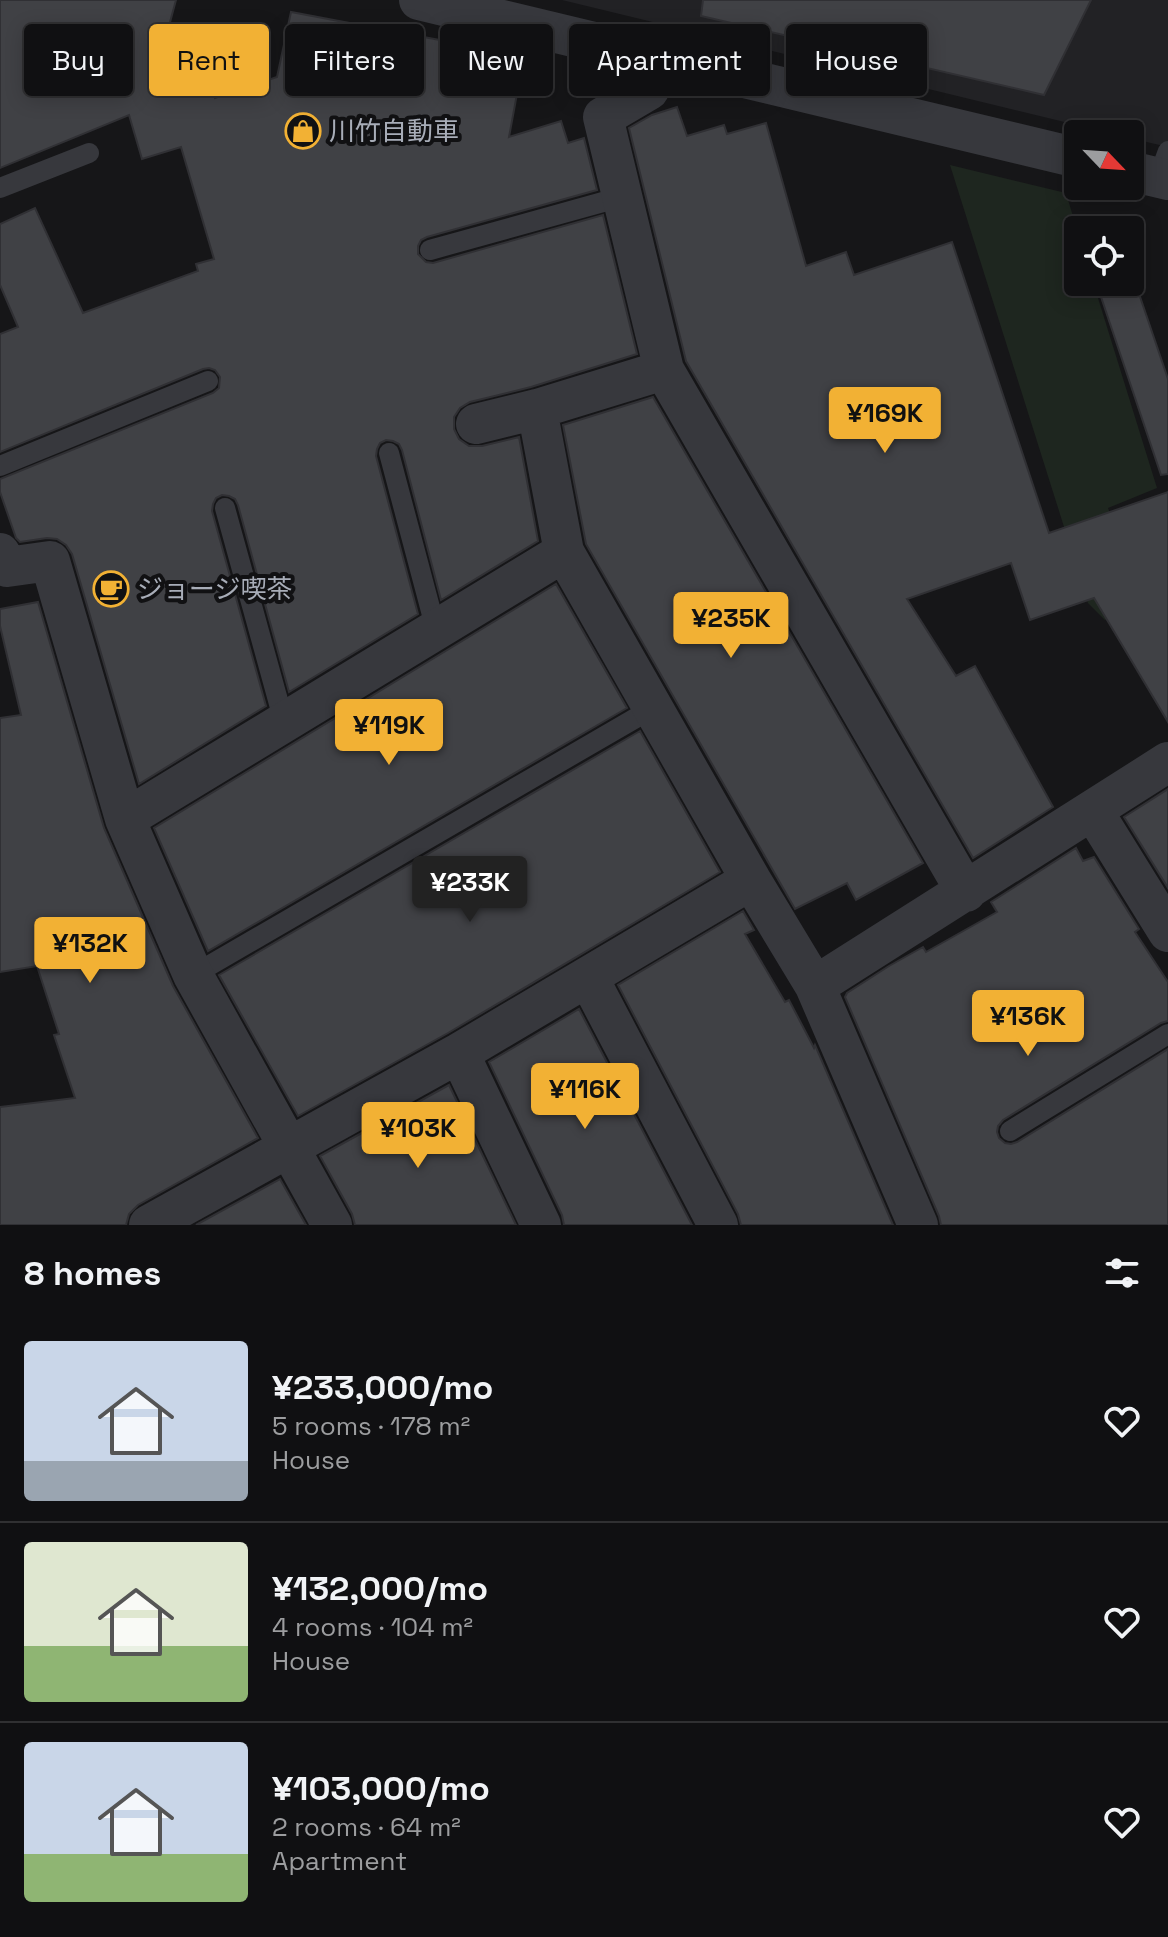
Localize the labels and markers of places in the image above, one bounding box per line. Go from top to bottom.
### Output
shop icon: 川竹自動車 [284,112,322,150]
place label: 川竹自動車 [329,114,459,148]
pin: ¥169K [829,387,941,455]
cafe icon: ジョージ喫茶 [92,570,130,608]
place label: ジョージ喫茶 [137,572,292,606]
pin: ¥235K [675,592,787,660]
pin: ¥119K [333,699,445,767]
pin: ¥233K [414,856,526,924]
pin: ¥132K [34,917,146,985]
pin: ¥136K [972,990,1084,1058]
pin: ¥116K [529,1063,641,1131]
pin: ¥103K [362,1102,474,1170]

